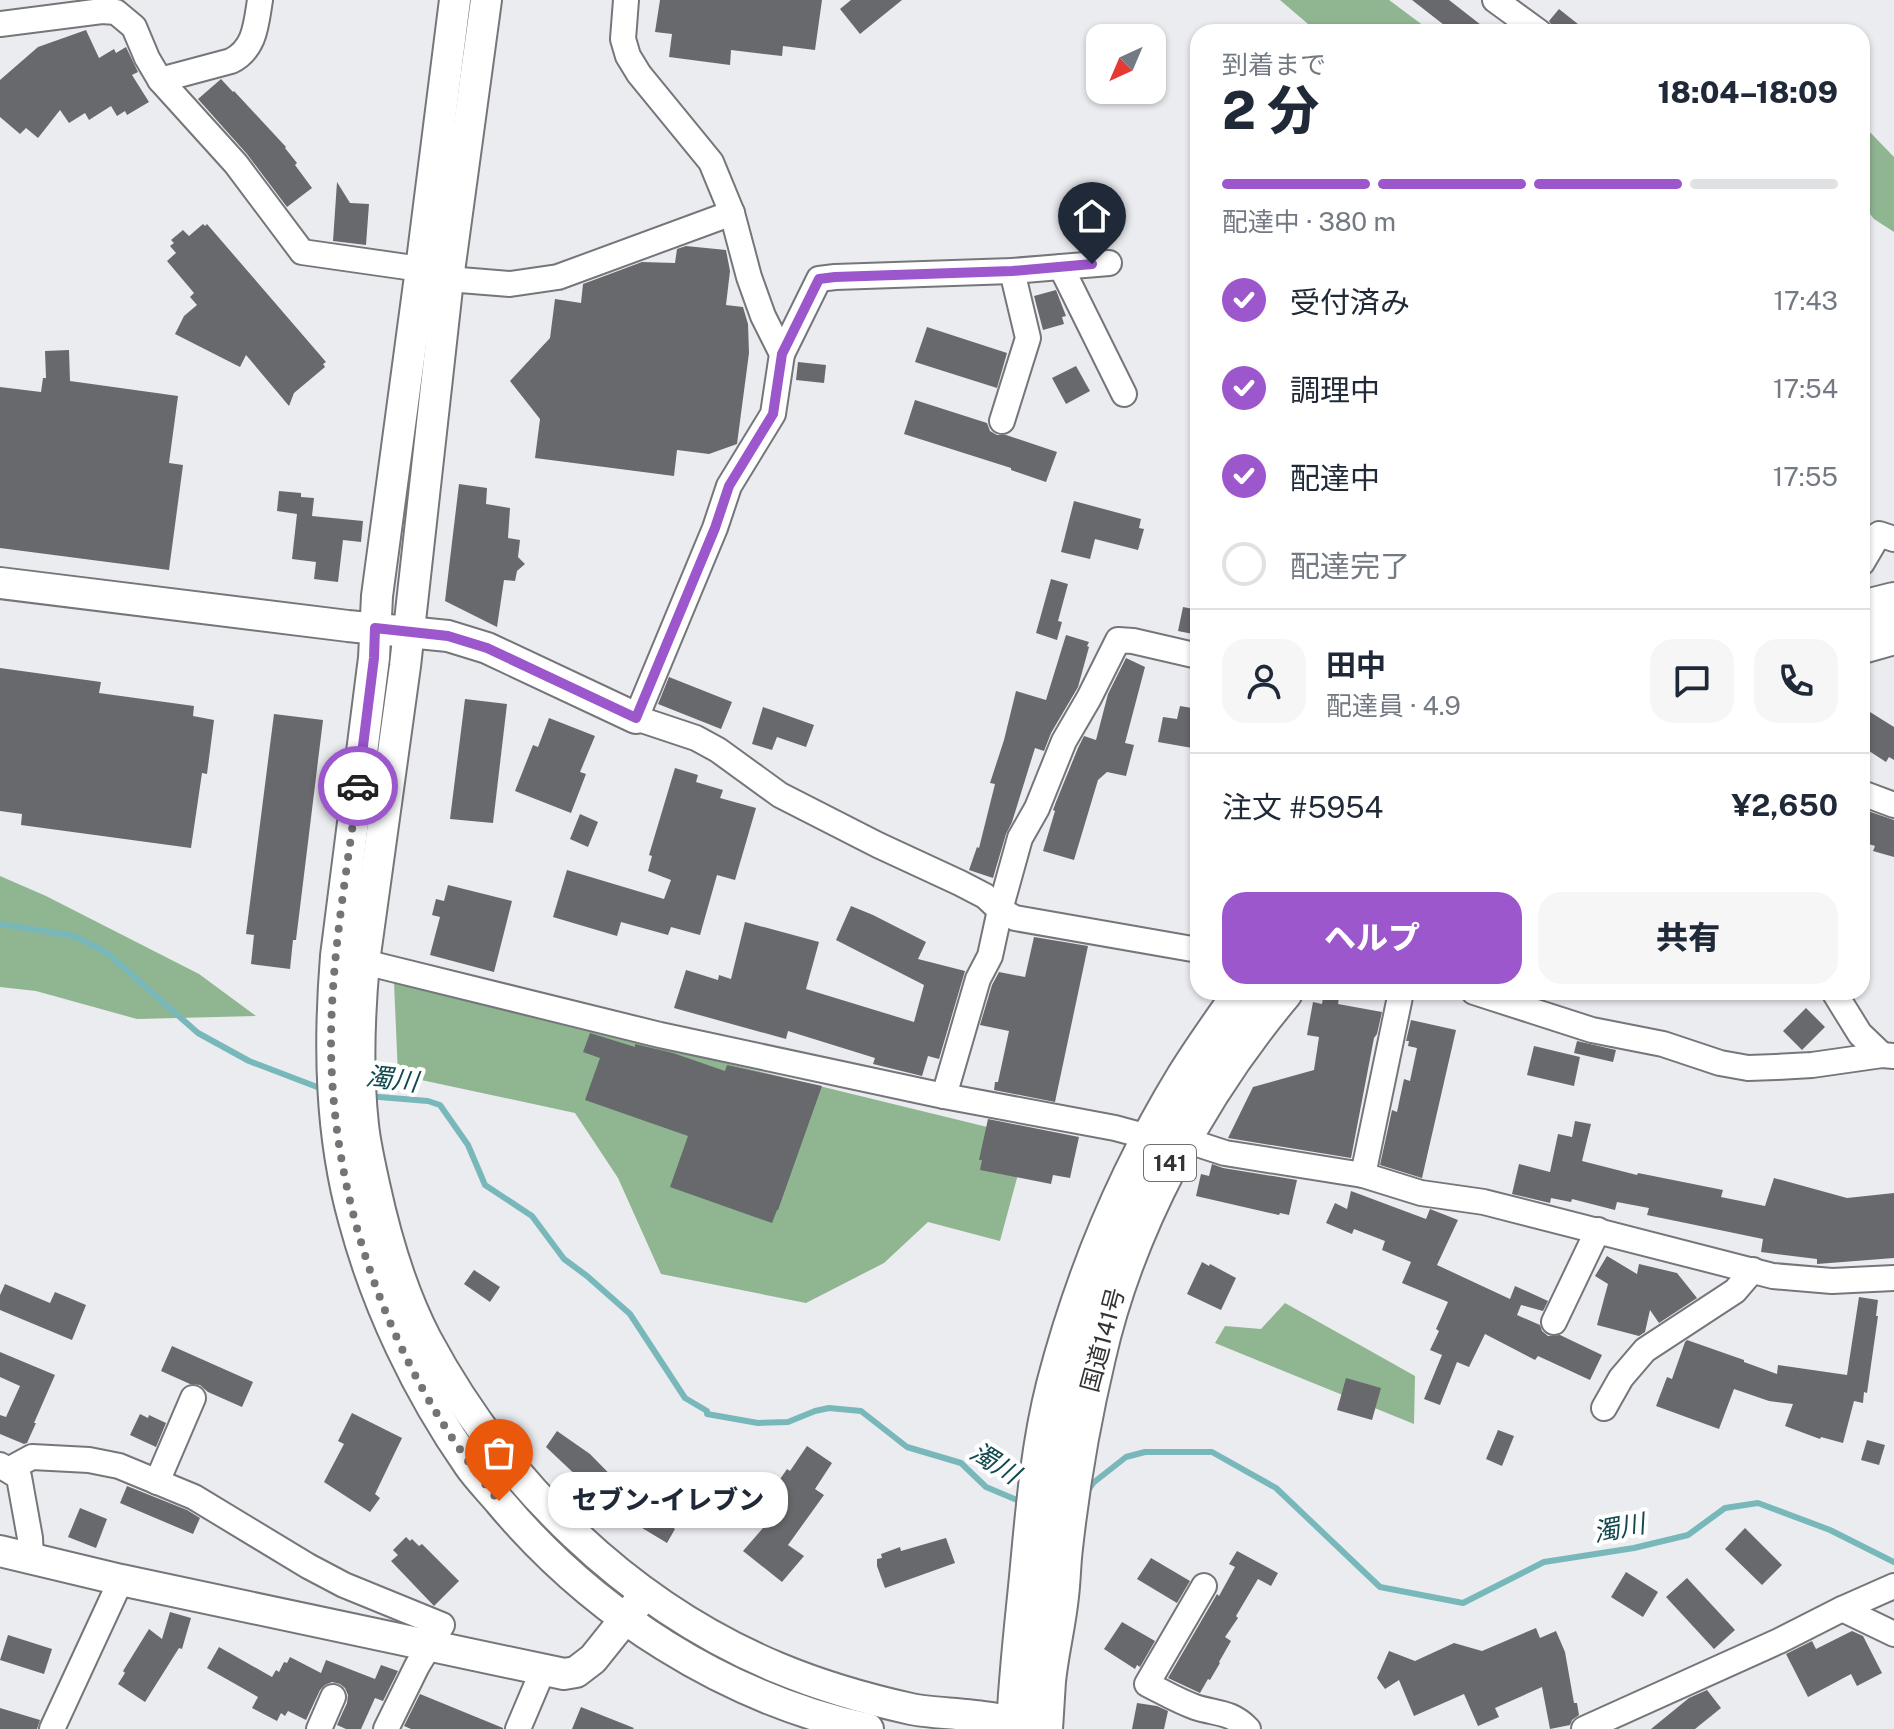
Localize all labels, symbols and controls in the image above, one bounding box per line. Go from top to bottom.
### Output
north arrow [1086,24,1166,104]
map controls [1086,24,1166,104]
text: 到着まで [1222,49,1326,80]
text: 18:04–18:09 [1657,74,1838,110]
text: 2 分 [1222,80,1319,141]
pin [1058,182,1126,264]
icon: home [1070,194,1114,238]
text: 配達中 · 380 m [1222,206,1396,237]
icon: check [1222,278,1266,322]
text: 受付済み [1290,284,1410,320]
text: 17:43 [1773,285,1838,316]
icon: check [1222,366,1266,410]
text: 調理中 [1290,372,1380,408]
text: 17:54 [1773,373,1838,404]
icon: check [1222,454,1266,498]
text: 配達中 [1290,460,1380,496]
text: 17:55 [1773,461,1838,492]
text: 配達完了 [1290,548,1410,584]
button: person [1222,639,1306,723]
button: chat [1650,639,1734,723]
button: phone [1754,639,1838,723]
text: 田中 [1326,647,1386,683]
text: 配達員 · 4.9 [1326,690,1461,721]
courier [318,746,398,826]
icon: car [336,764,380,808]
text: ¥2,650 [1731,787,1838,823]
text: 注文 #5954 [1222,789,1383,825]
button: ヘルプ [1222,892,1522,984]
button: 共有 [1538,892,1838,984]
water label: 濁川 [364,1060,423,1097]
road number: 141 [1144,1145,1196,1181]
street label: 国道141号 [1075,1285,1129,1395]
pin [465,1419,533,1501]
icon: bag [477,1431,521,1475]
water label: 濁川 [965,1436,1028,1491]
callout: セブン-イレブン [547,1473,787,1529]
text: セブン-イレブン [572,1484,764,1515]
water label: 濁川 [1590,1507,1650,1548]

